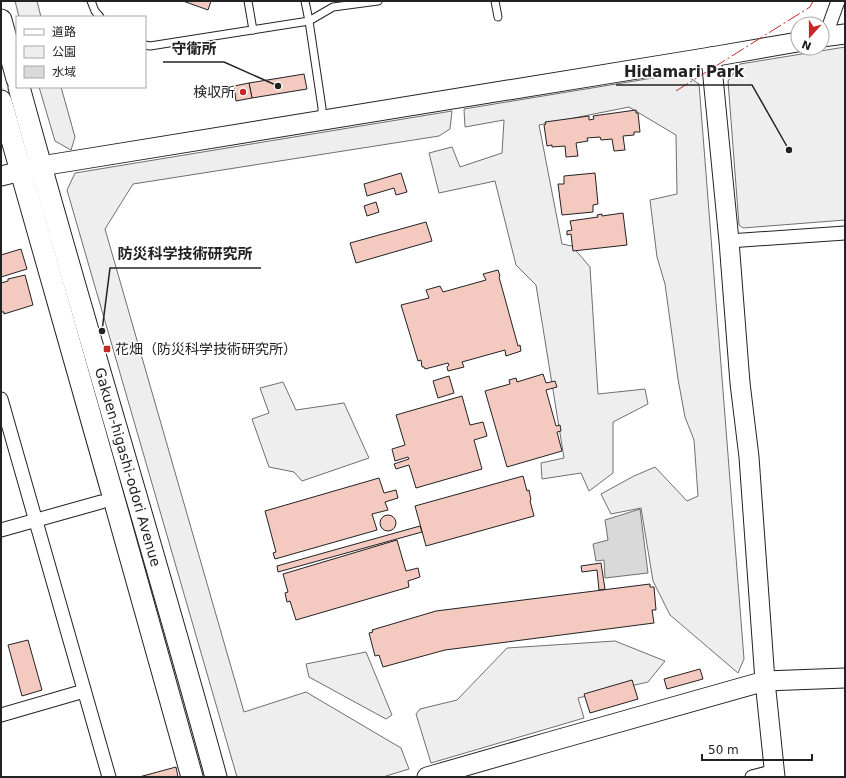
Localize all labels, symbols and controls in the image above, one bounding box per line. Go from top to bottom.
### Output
legend [16,16,146,88]
north arrow [790,16,830,56]
text: 道路 [52,25,76,39]
callout: 守衛所 [163,35,224,62]
text: N [800,37,813,53]
text: 守衛所 [171,40,217,58]
text: 公園 [52,45,76,59]
callout: Hidamari Park [616,58,752,85]
text: Hidamari Park [624,63,745,81]
text: 水域 [52,65,76,79]
place label: 検収所 [193,84,235,100]
marker: 検収所 [238,87,248,97]
callout: 防災科学技術研究所 [110,241,261,268]
text: 防災科学技術研究所 [117,245,253,263]
place label: 花畑（防災科学技術研究所） [115,341,297,357]
marker: 花畑（防災科学技術研究所） [102,344,112,354]
street label: Gakuen-higashi-odori Avenue [92,366,164,568]
scale bar [702,736,812,762]
text: 50 m [708,743,739,757]

